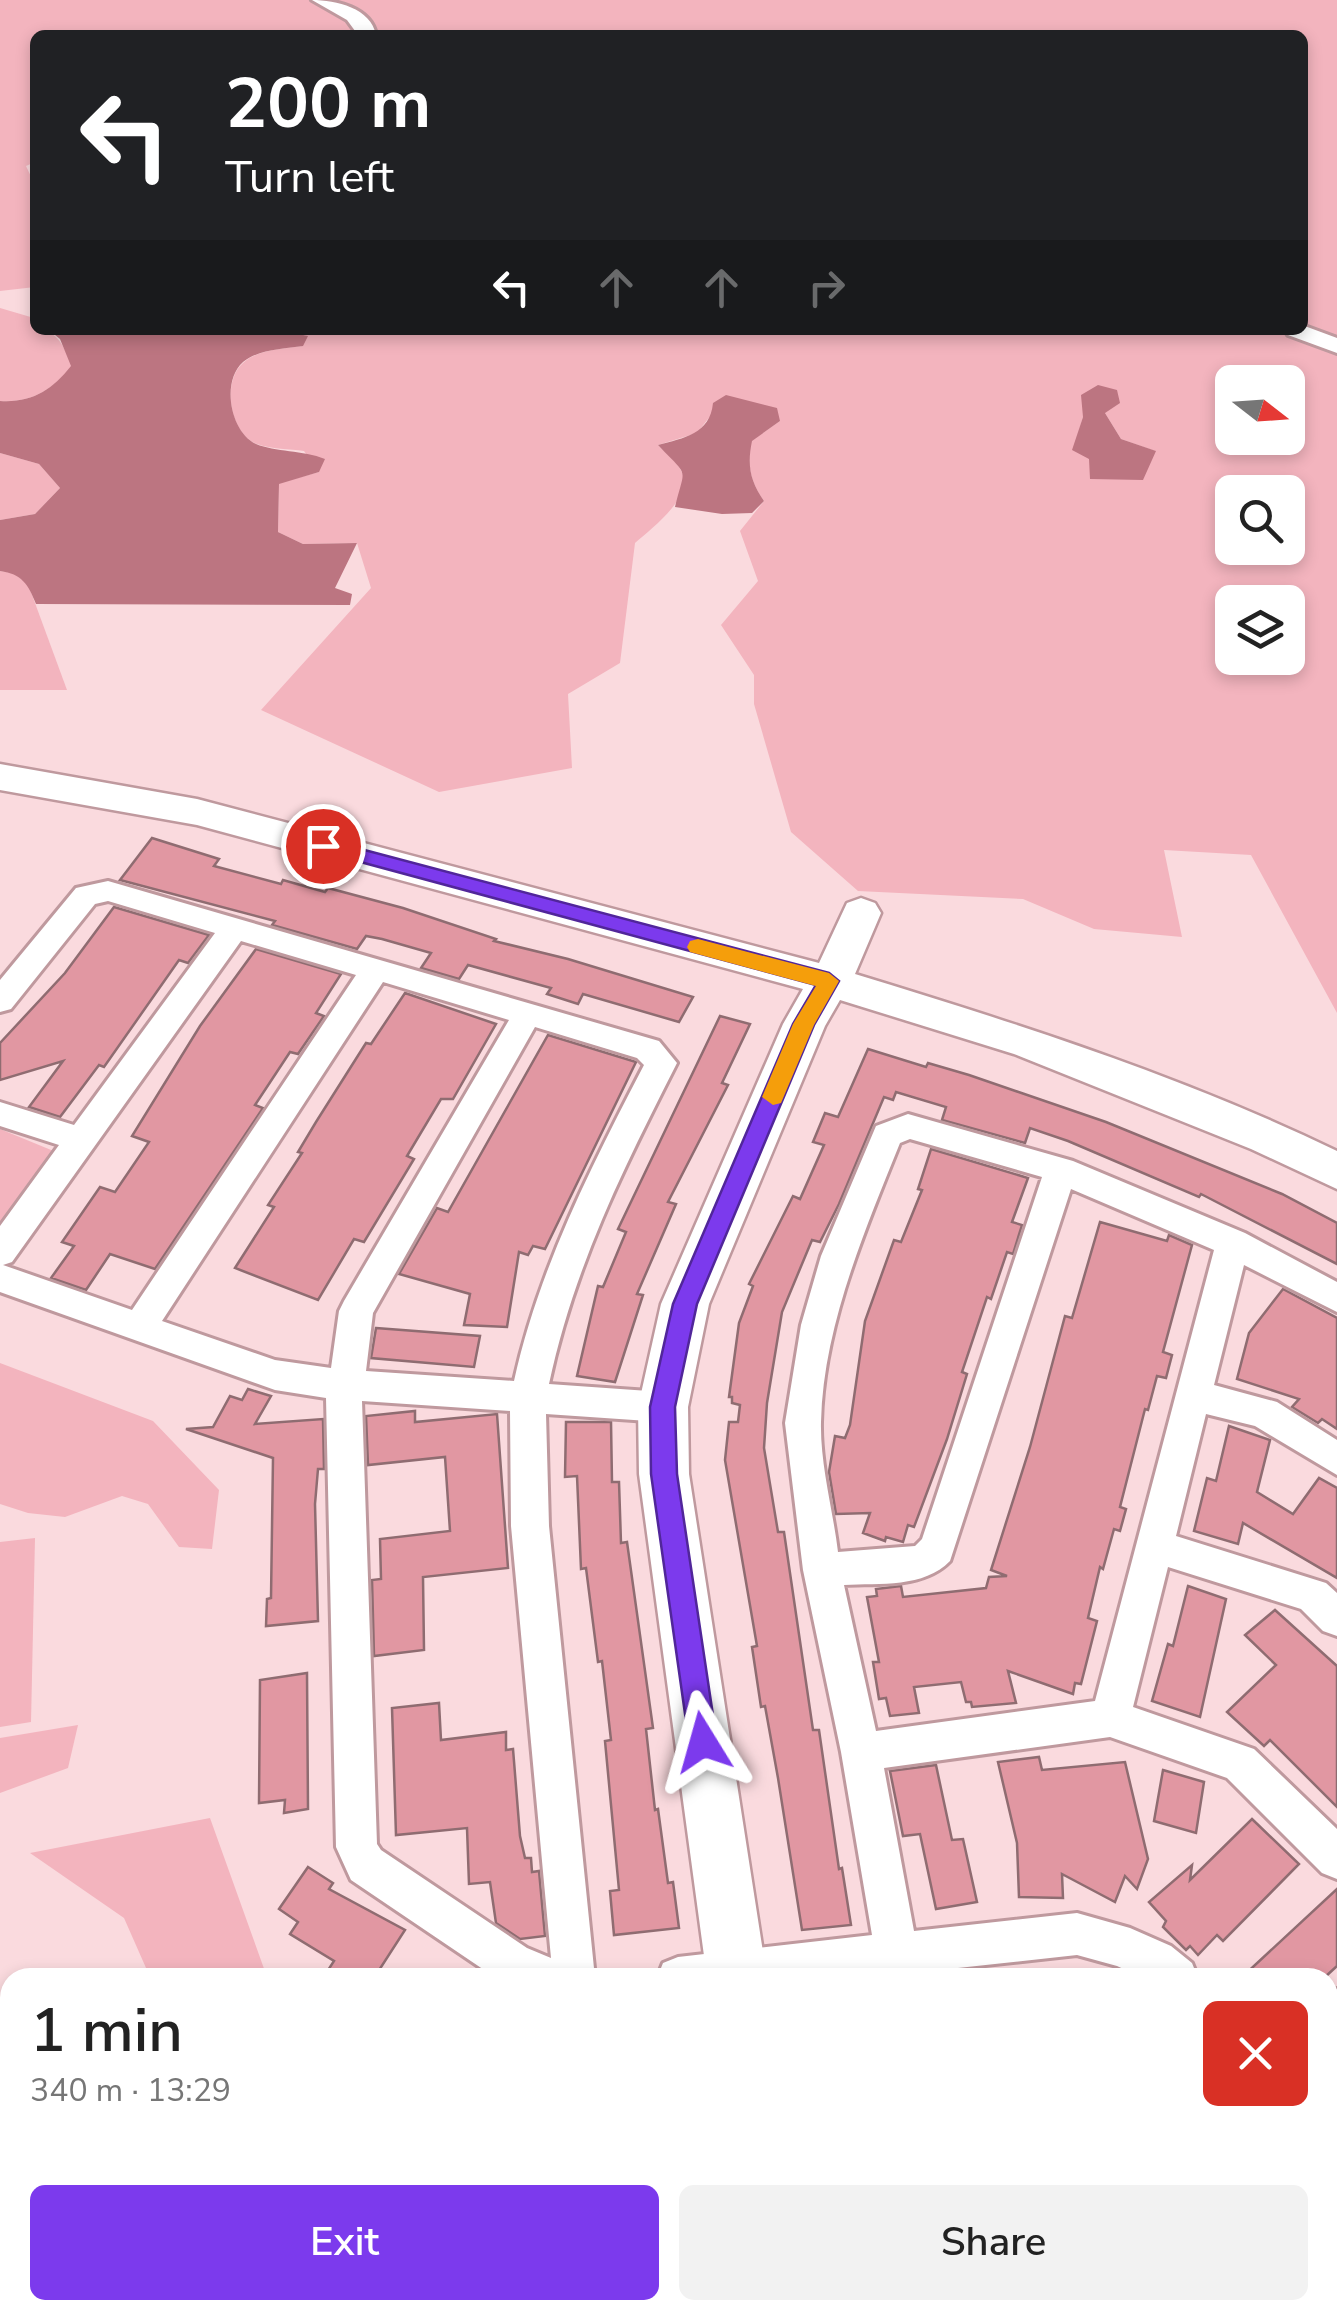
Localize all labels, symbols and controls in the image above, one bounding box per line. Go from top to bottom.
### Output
text: 200 m [225,56,431,152]
icon: left [60,70,190,200]
text: Turn left [225,147,394,208]
icon: left [484,260,539,315]
icon: ahead [589,260,644,315]
icon: ahead [694,260,749,315]
icon: right [799,260,854,315]
north arrow [1215,365,1305,455]
map controls [1215,365,1305,675]
button: search [1215,475,1305,565]
button: layers [1215,585,1305,675]
pin [281,804,366,889]
icon: arrive [296,819,351,874]
position arrow [651,1690,755,1794]
text: 1 min [30,1990,183,2072]
button: close [1203,2001,1308,2106]
text: 340 m · 13:29 [30,2069,231,2112]
button: Exit [30,2185,659,2300]
button: Share [679,2185,1308,2300]

